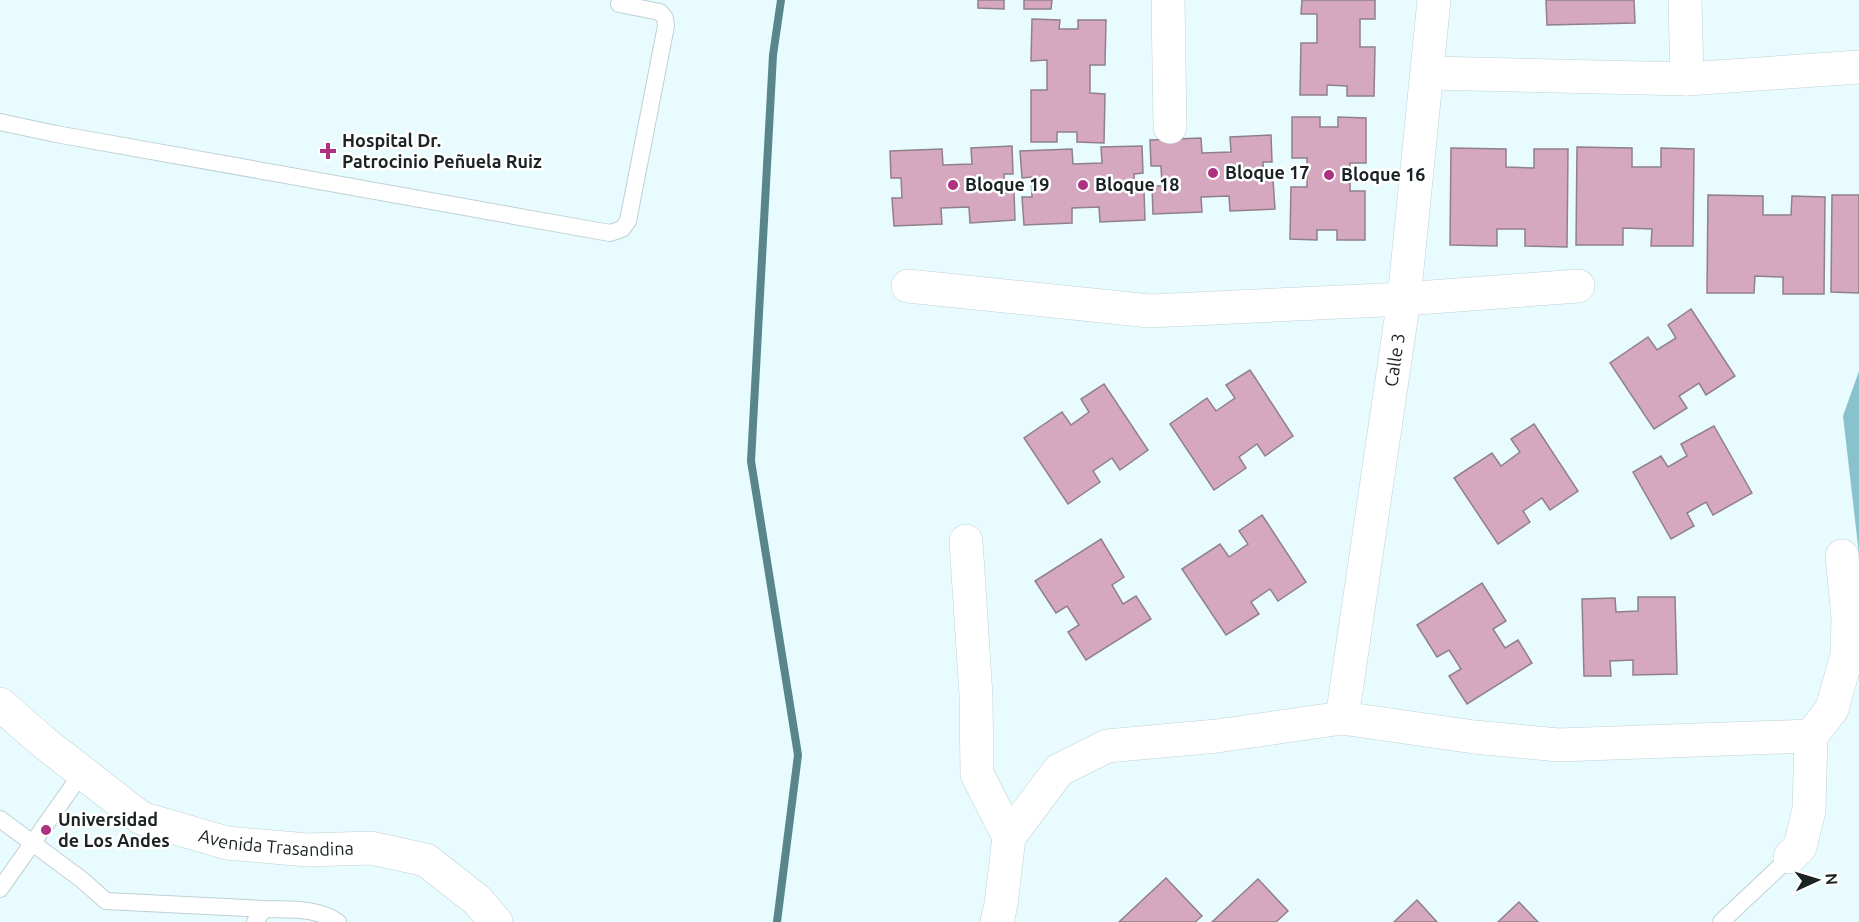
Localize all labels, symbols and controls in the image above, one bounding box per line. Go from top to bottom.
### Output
place label: Hospital Dr. Patrocinio Peñuela Ruiz [342,130,542,171]
marker: Hospital Dr. Patrocinio Peñuela Ruiz [319,142,337,160]
place label: Bloque 17 [1225,162,1309,182]
place label: Bloque 16 [1341,164,1425,184]
marker: Bloque 17 [1206,166,1220,180]
marker: Bloque 16 [1322,168,1336,182]
place label: Bloque 19 [965,174,1049,194]
place label: Bloque 18 [1095,174,1179,194]
marker: Bloque 19 [946,178,960,192]
marker: Bloque 18 [1076,178,1090,192]
street label: Calle 3 [1380,332,1408,388]
place label: Universidad de Los Andes [58,809,170,850]
marker: Universidad de Los Andes [39,823,53,837]
street label: Avenida Trasandina [197,824,354,859]
north arrow [1787,850,1847,910]
text: N [1823,872,1841,886]

